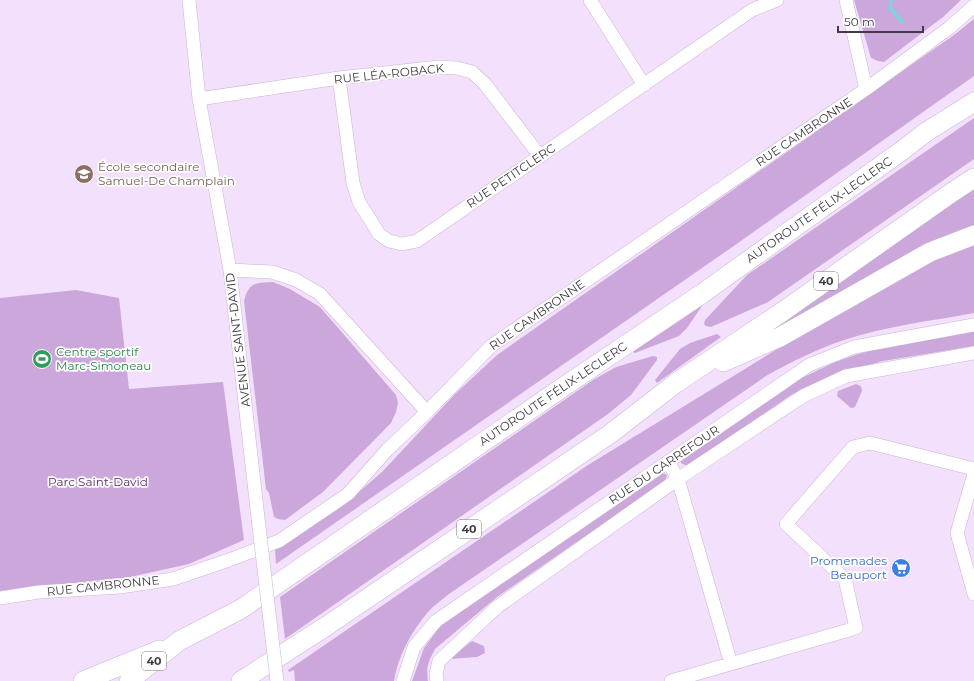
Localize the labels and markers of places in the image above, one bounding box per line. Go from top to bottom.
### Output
place label: École secondaire Samuel-De Champlain [98,159,235,188]
school or university icon: École secondaire Samuel-De Champlain [73,163,95,185]
place label: Centre sportif Marc-Simoneau [56,344,151,373]
sports icon: Centre sportif Marc-Simoneau [31,348,53,370]
place label: Promenades Beauport [810,553,887,582]
supermarket icon: Promenades Beauport [890,557,912,579]

